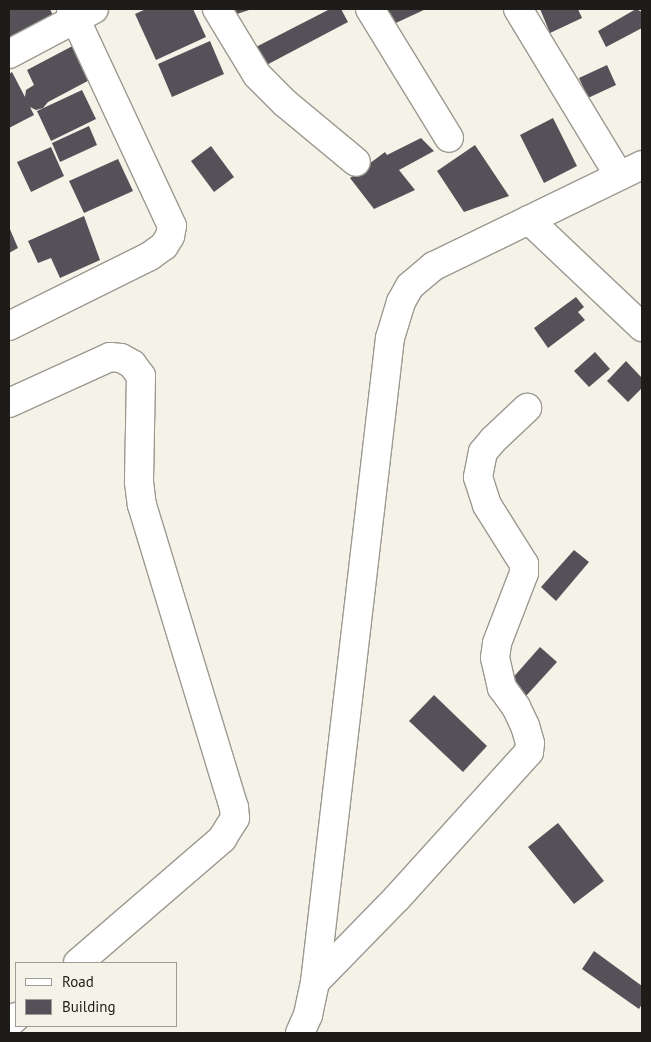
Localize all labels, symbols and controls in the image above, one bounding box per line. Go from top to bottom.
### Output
legend [15,962,178,1027]
text: Road [62,972,94,991]
text: Building [62,997,116,1016]

